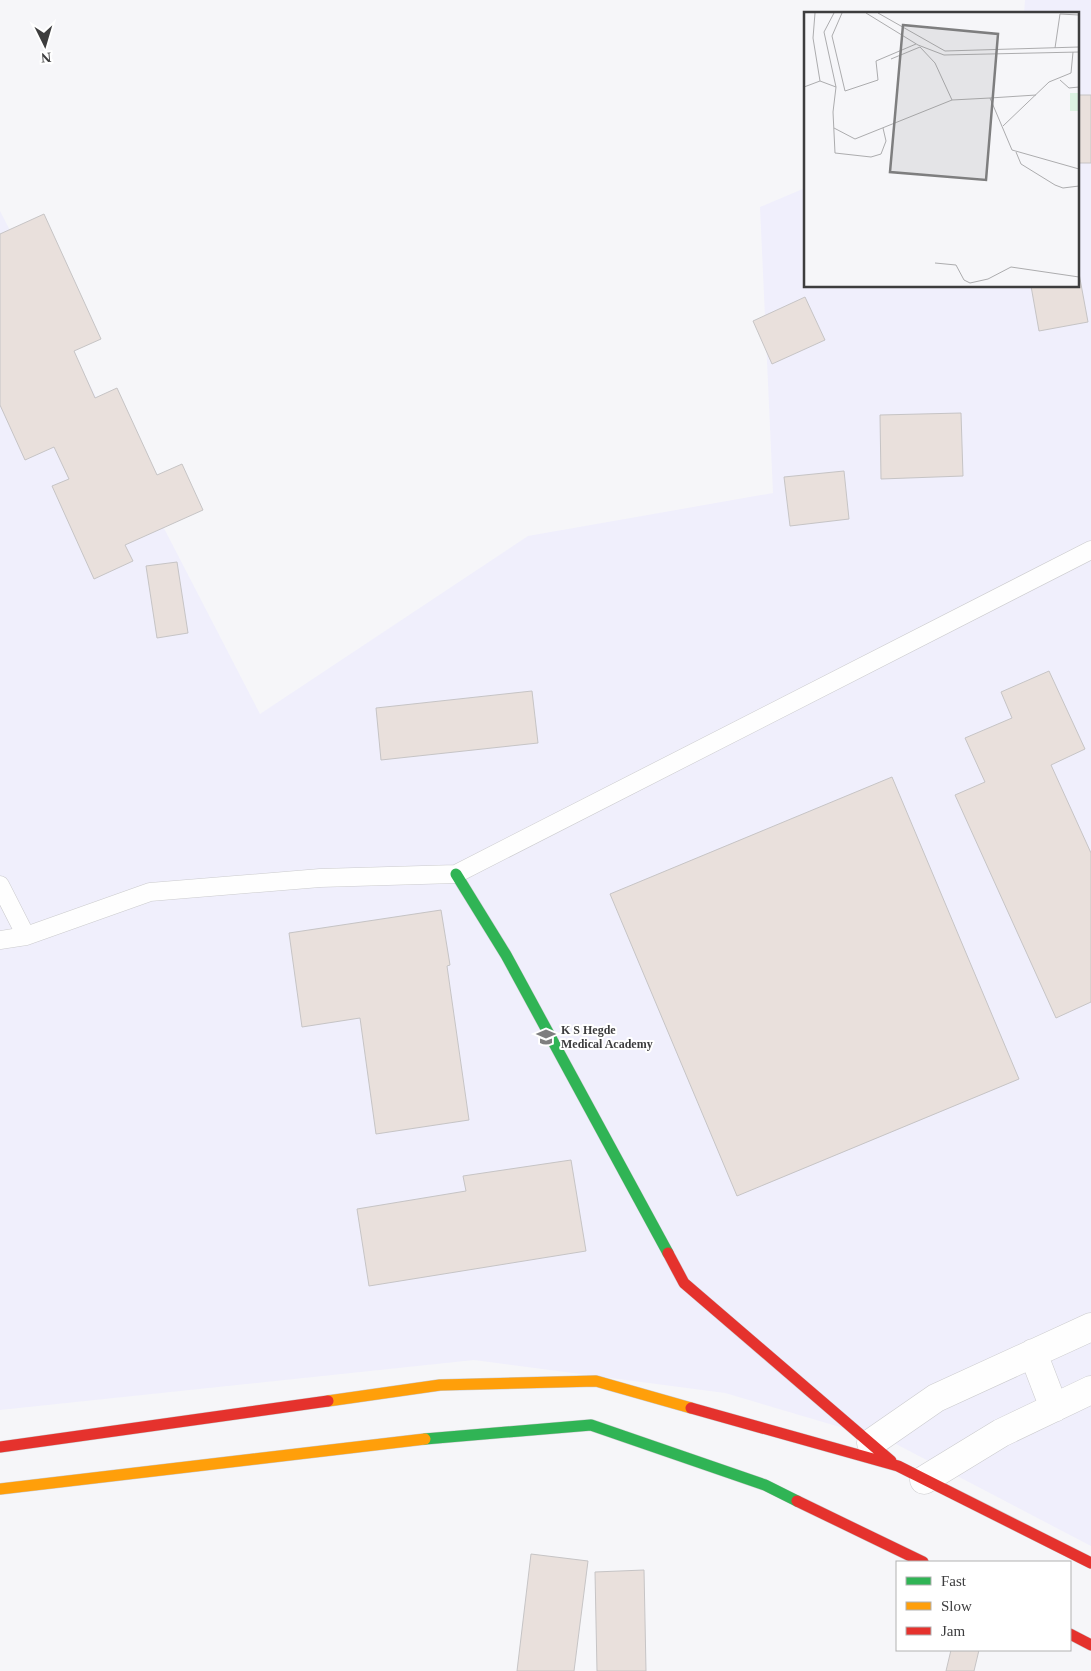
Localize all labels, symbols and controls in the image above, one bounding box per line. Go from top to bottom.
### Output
inset map [804,12,1078,288]
north arrow [20,20,70,70]
text: N [40,50,52,65]
place label: K S Hegde Medical Academy [561,1023,653,1051]
school or university icon: K S Hegde Medical Academy [535,1026,557,1048]
legend [896,1561,1071,1651]
text: Fast [941,1573,967,1589]
text: Slow [941,1598,972,1614]
text: Jam [941,1623,965,1639]

